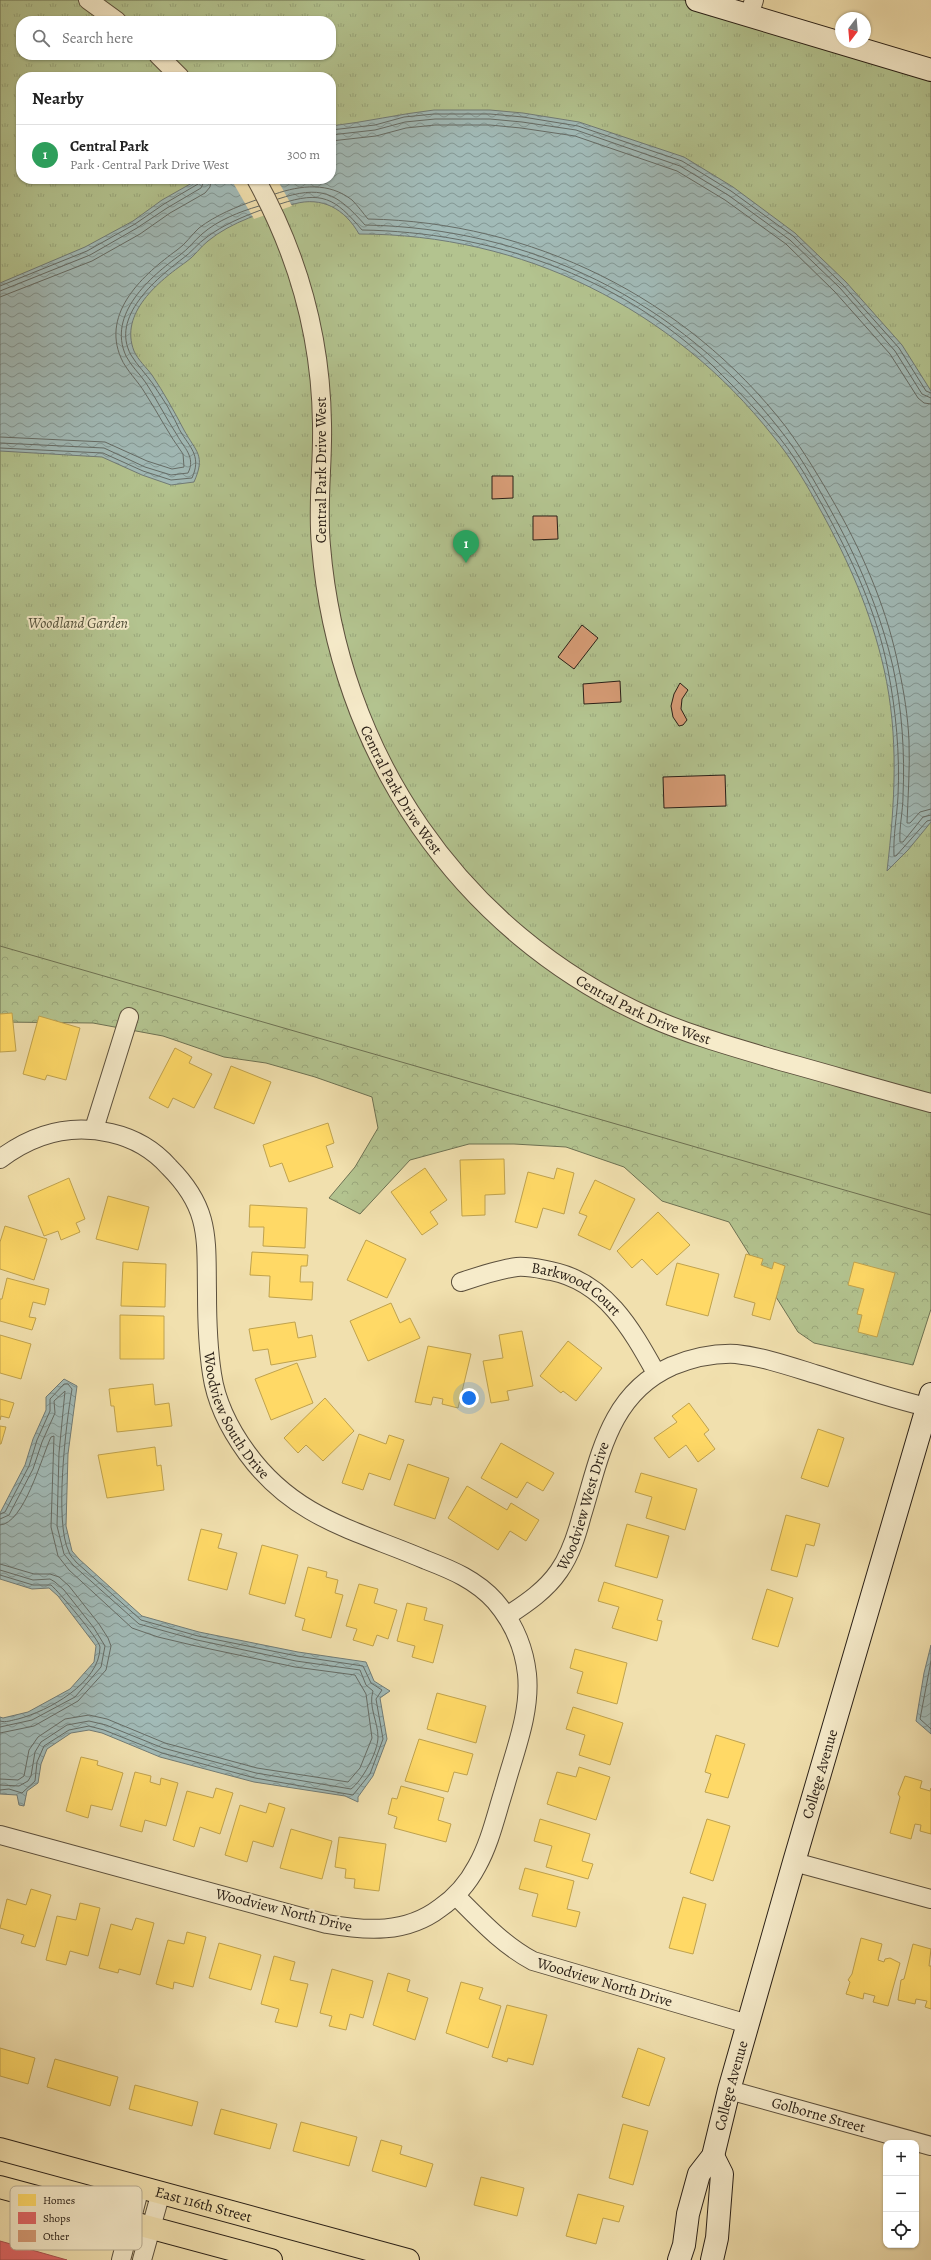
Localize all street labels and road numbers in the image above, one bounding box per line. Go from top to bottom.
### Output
street label: Central Park Drive West [311,397,331,543]
street label: Central Park Drive West [356,722,447,859]
street label: Central Park Drive West [572,970,713,1049]
street label: Barkwood Court [530,1258,626,1320]
street label: Woodview South Drive [199,1350,274,1484]
street label: Woodview West Drive [552,1439,614,1575]
street label: College Avenue [797,1727,842,1821]
street label: Woodview North Drive [213,1883,355,1937]
street label: Woodview North Drive [534,1952,675,2011]
street label: College Avenue [710,2038,753,2133]
street label: Golborne Street [769,2092,868,2137]
street label: East 116th Street [153,2182,254,2227]

